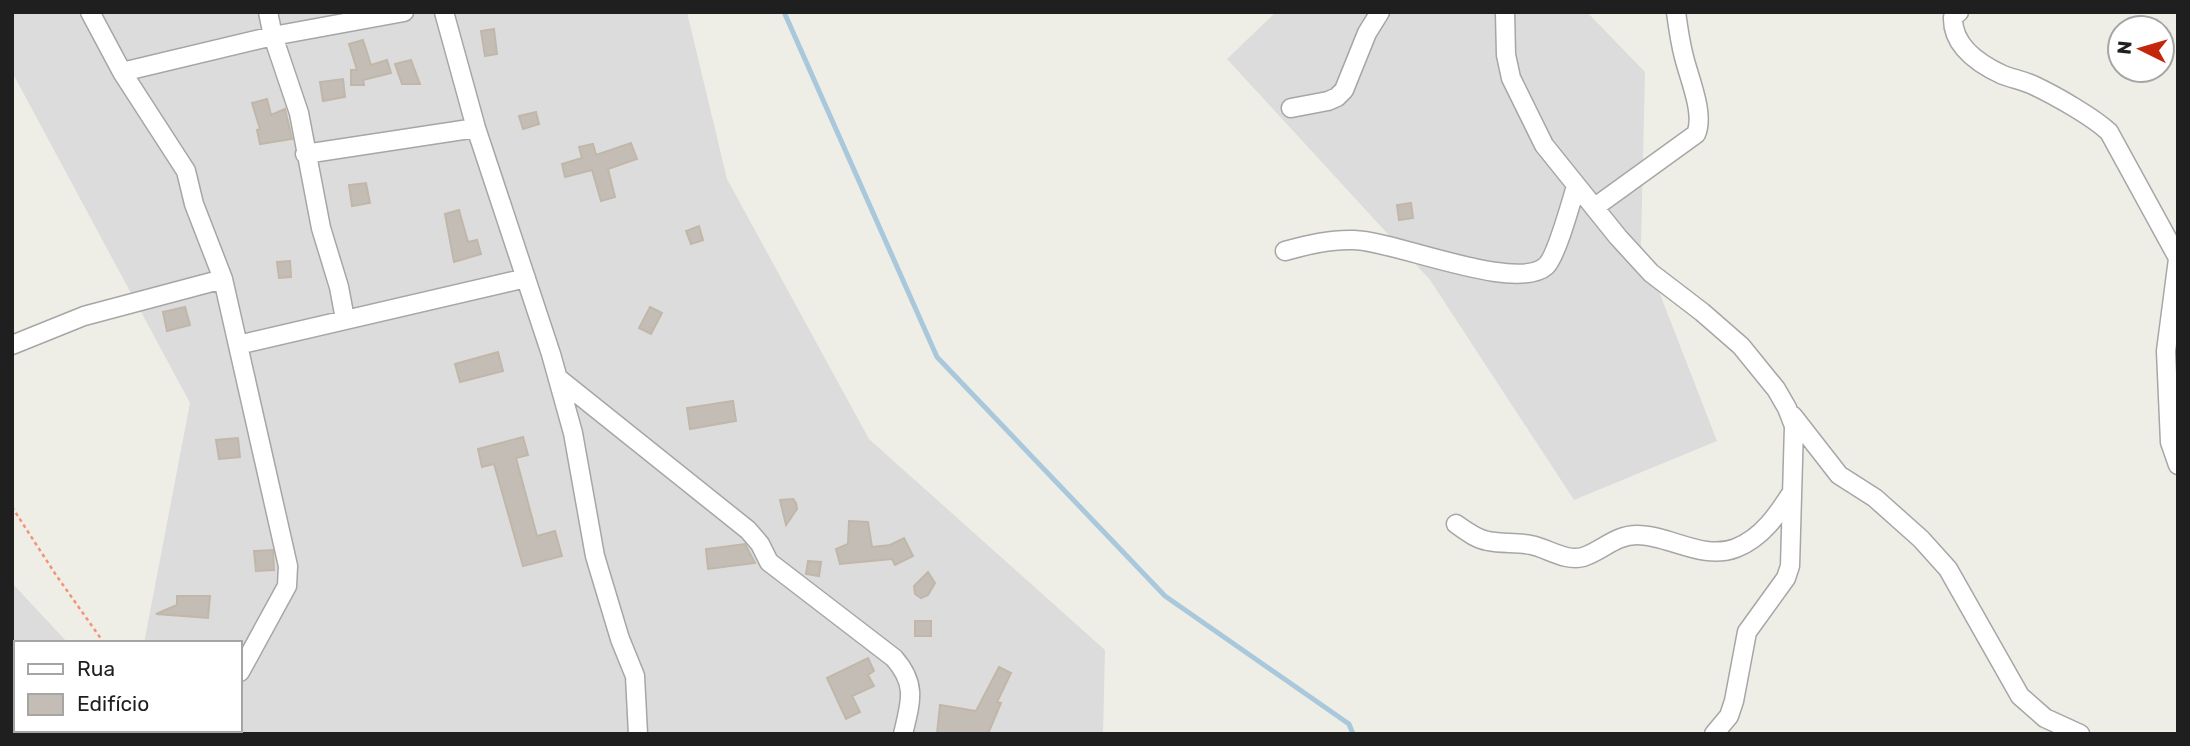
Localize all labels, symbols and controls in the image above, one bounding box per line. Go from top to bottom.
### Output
north arrow [2106,14,2176,84]
text: N [2113,40,2137,55]
legend [14,641,242,732]
text: Rua [77,656,115,681]
text: Edifício [77,691,149,716]

